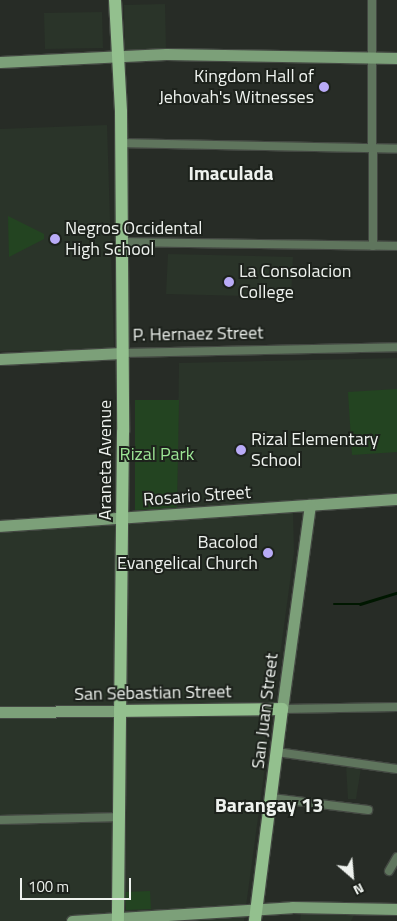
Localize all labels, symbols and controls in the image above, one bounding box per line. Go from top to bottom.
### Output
place label: Kingdom Hall of Jehovah's Witnesses [159,66,314,108]
marker: Kingdom Hall of Jehovah's Witnesses [318,81,330,93]
district label: Imaculada [188,162,274,184]
place label: Negros Occidental High School [65,218,202,260]
marker: Negros Occidental High School [49,233,61,245]
place label: La Consolacion College [239,261,351,304]
marker: La Consolacion College [223,276,235,288]
street label: P. Hernaez Street [132,322,264,346]
street label: Araneta Avenue [94,400,116,520]
place label: Rizal Elementary School [251,429,379,472]
park label: Rizal Park [120,443,194,465]
marker: Rizal Elementary School [235,444,247,456]
street label: Rosario Street [142,481,252,511]
place label: Bacolod Evangelical Church [117,532,258,574]
marker: Bacolod Evangelical Church [262,547,274,559]
street label: San Juan Street [247,652,283,770]
street label: San Sebastian Street [74,681,232,705]
district label: Barangay 13 [215,792,323,816]
north arrow [327,851,377,901]
scale bar [22,868,134,900]
text: 100 m [28,875,69,898]
text: N [350,878,368,901]

